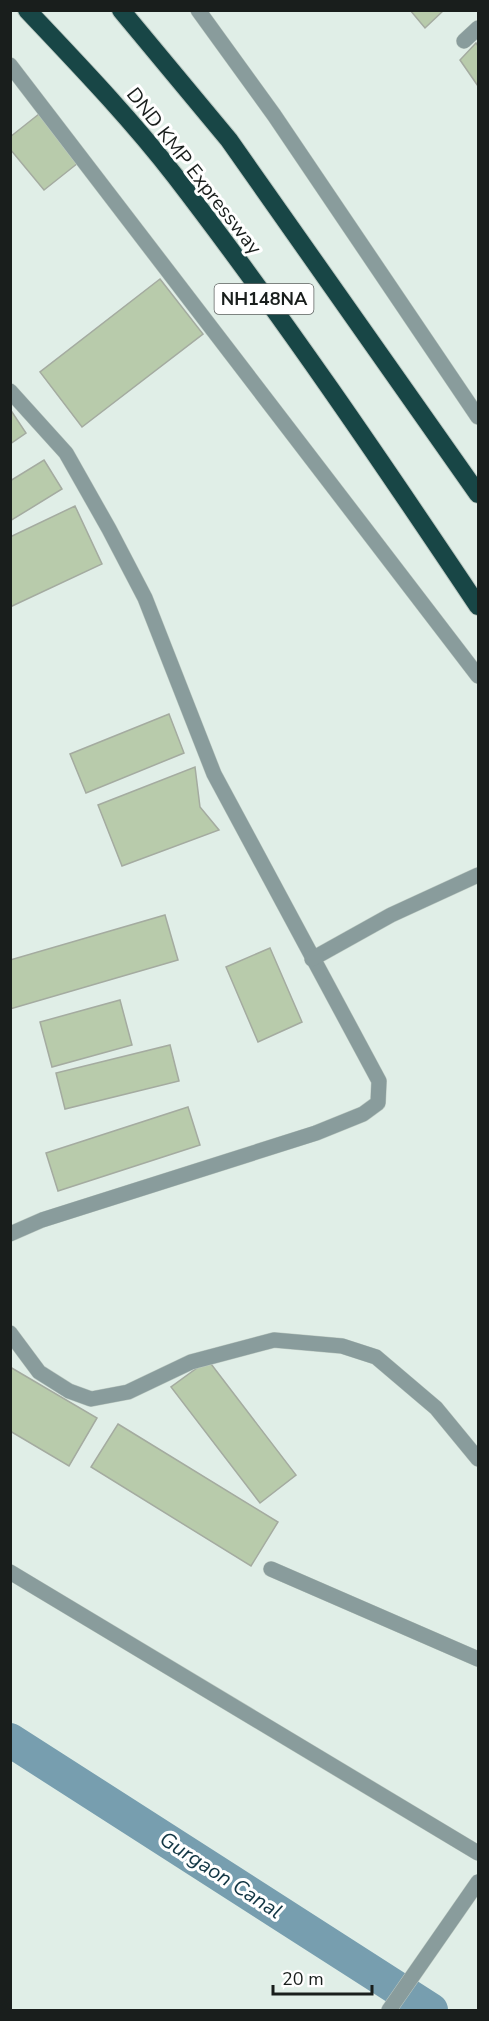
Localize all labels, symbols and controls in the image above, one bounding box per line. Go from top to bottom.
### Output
street label: DND KMP Expressway [120,82,268,261]
road number: NH148NA [214,284,314,314]
water label: Gurgaon Canal [154,1825,288,1925]
scale bar [273,1958,372,1996]
text: 20 m [282,1967,324,1991]

